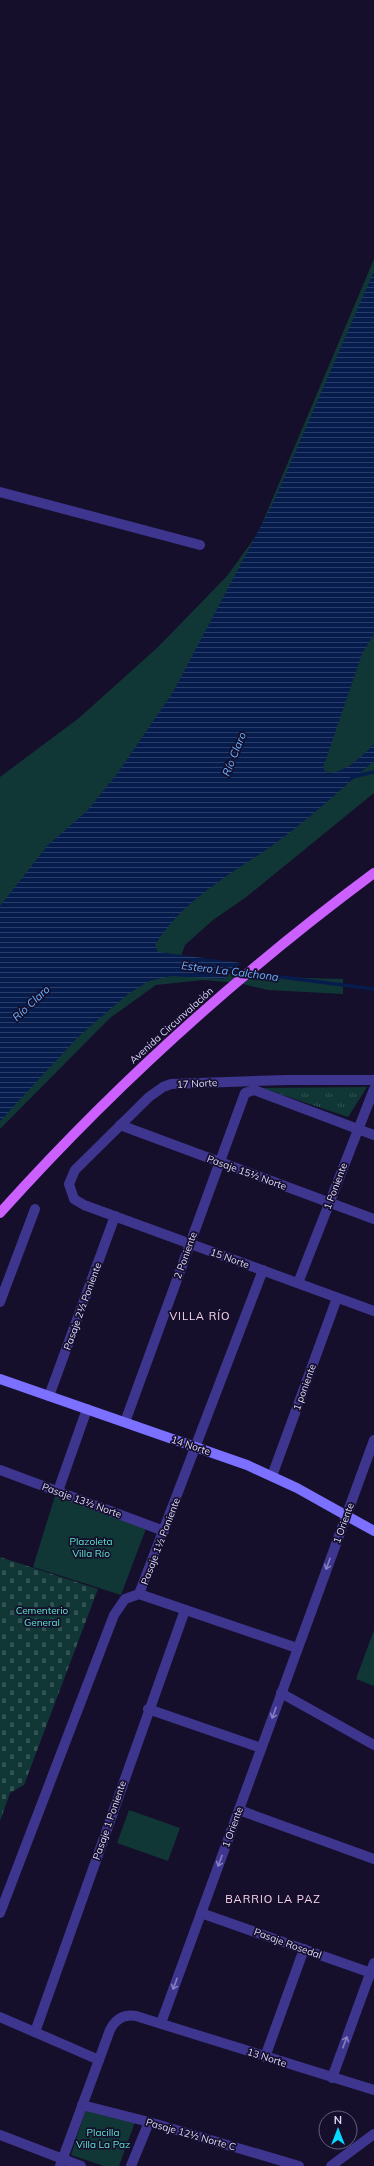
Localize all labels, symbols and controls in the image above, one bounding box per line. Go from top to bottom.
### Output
water label: Río Claro [219,730,249,778]
water label: Estero La Calchona [181,958,280,984]
water label: Río Claro [9,982,53,1024]
street label: Avenida Circunvalación [127,984,216,1066]
street label: 17 Norte [176,1076,218,1091]
street label: Pasaje 15½ Norte [205,1152,288,1193]
street label: 1 Poniente [321,1161,350,1211]
street label: 2 Poniente [171,1230,200,1280]
street label: 15 Norte [209,1245,251,1272]
street label: Pasaje 2½ Poniente [61,1261,104,1352]
district label: VILLA RÍO [169,1309,231,1323]
street label: 1 poniente [290,1362,319,1412]
street label: 14 Norte [170,1433,212,1458]
street label: Pasaje 13½ Norte [40,1480,123,1521]
street label: Pasaje 1½ Poniente [138,1496,183,1587]
street label: 1 Oriente [330,1501,357,1545]
park label: Plazoleta Villa Río [69,1535,113,1560]
one-way arrow [324,1558,331,1571]
park label: Cementerio General [16,1604,69,1629]
one-way arrow [269,1706,277,1718]
street label: Pasaje 1 Poniente [90,1779,129,1861]
street label: 1 Oriente [219,1805,246,1849]
one-way arrow [215,1855,223,1867]
district label: BARRIO LA PAZ [225,1892,321,1906]
street label: Pasaje Rosedal [252,1925,323,1962]
one-way arrow [171,1977,179,1989]
one-way arrow [342,2036,350,2048]
street label: 13 Norte [246,2045,288,2070]
north arrow [318,2110,358,2150]
text: N [334,2113,342,2127]
street label: Pasaje 12½ Norte C [144,2115,238,2154]
park label: Placilla Villa La Paz [76,2126,130,2151]

